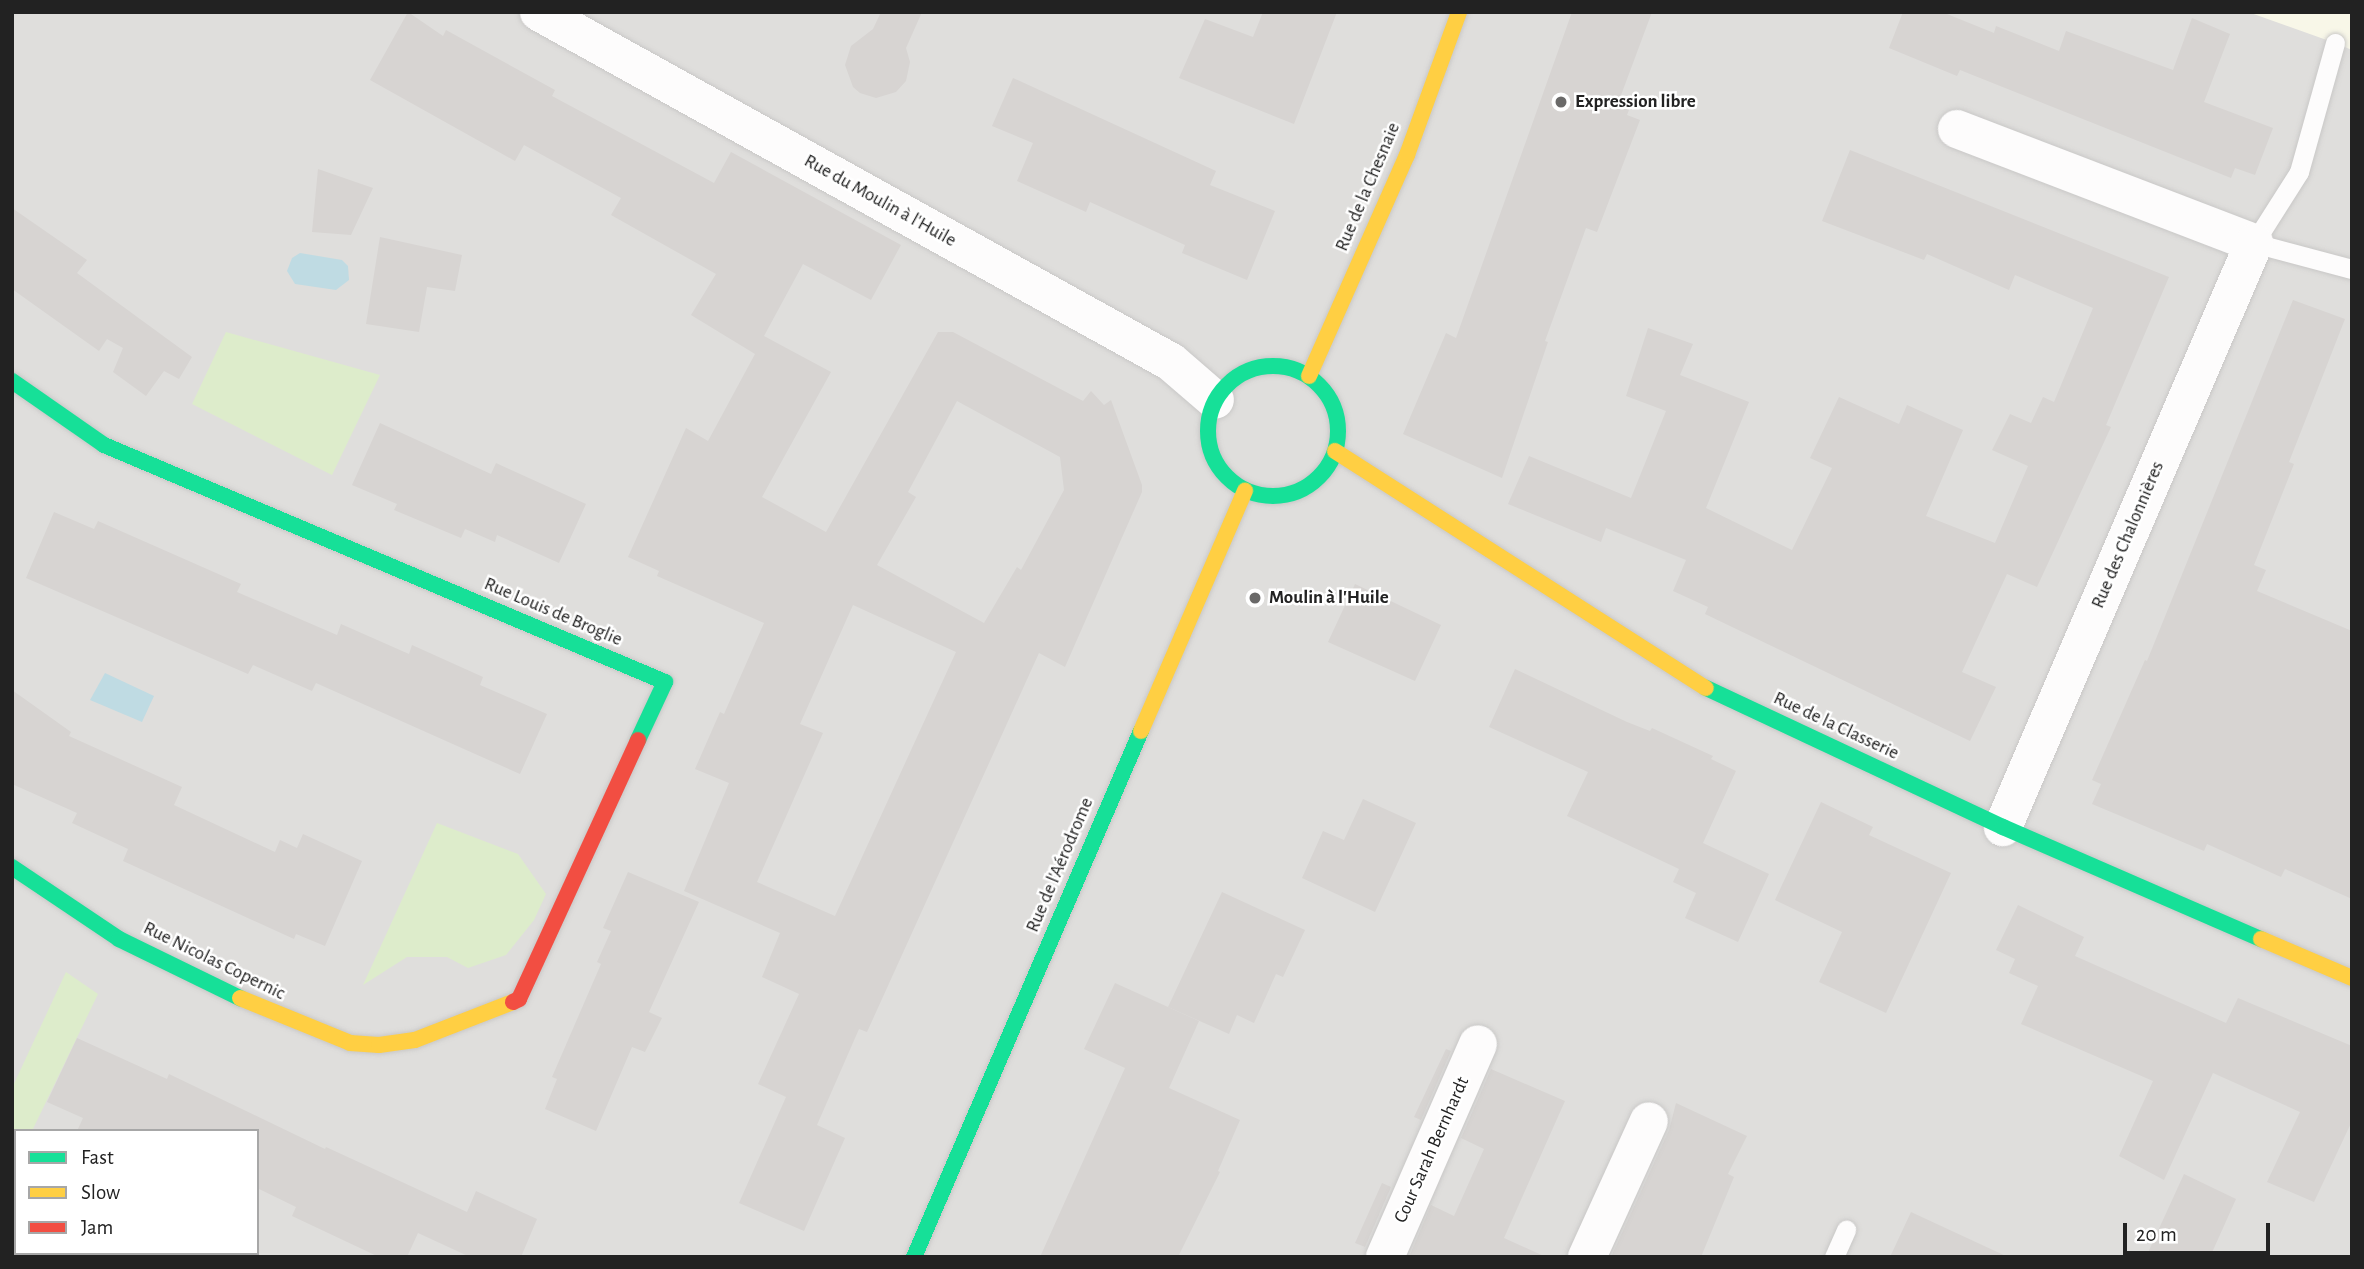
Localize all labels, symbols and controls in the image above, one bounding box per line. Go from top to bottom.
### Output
place label: Expression libre [1575,91,1696,113]
marker: Expression libre [1553,94,1569,110]
street label: Rue de la Chesnaie [1331,119,1405,255]
street label: Rue du Moulin à l'Huile [800,150,960,252]
street label: Rue des Chalonnières [2087,458,2169,612]
street label: Rue Louis de Broglie [481,573,625,651]
place label: Moulin à l'Huile [1269,587,1389,609]
marker: Moulin à l'Huile [1247,590,1263,606]
street label: Rue de la Classerie [1770,687,1902,765]
street label: Rue de l'Aérodrome [1021,794,1099,936]
street label: Rue Nicolas Copernic [139,917,289,1005]
street label: Cour Sarah Bernhardt [1390,1073,1474,1227]
legend [14,1129,259,1255]
text: Fast [81,1147,114,1168]
text: Slow [81,1182,120,1203]
scale bar [2126,1210,2273,1254]
text: Jam [81,1217,113,1238]
text: 20 m [2136,1224,2177,1245]

